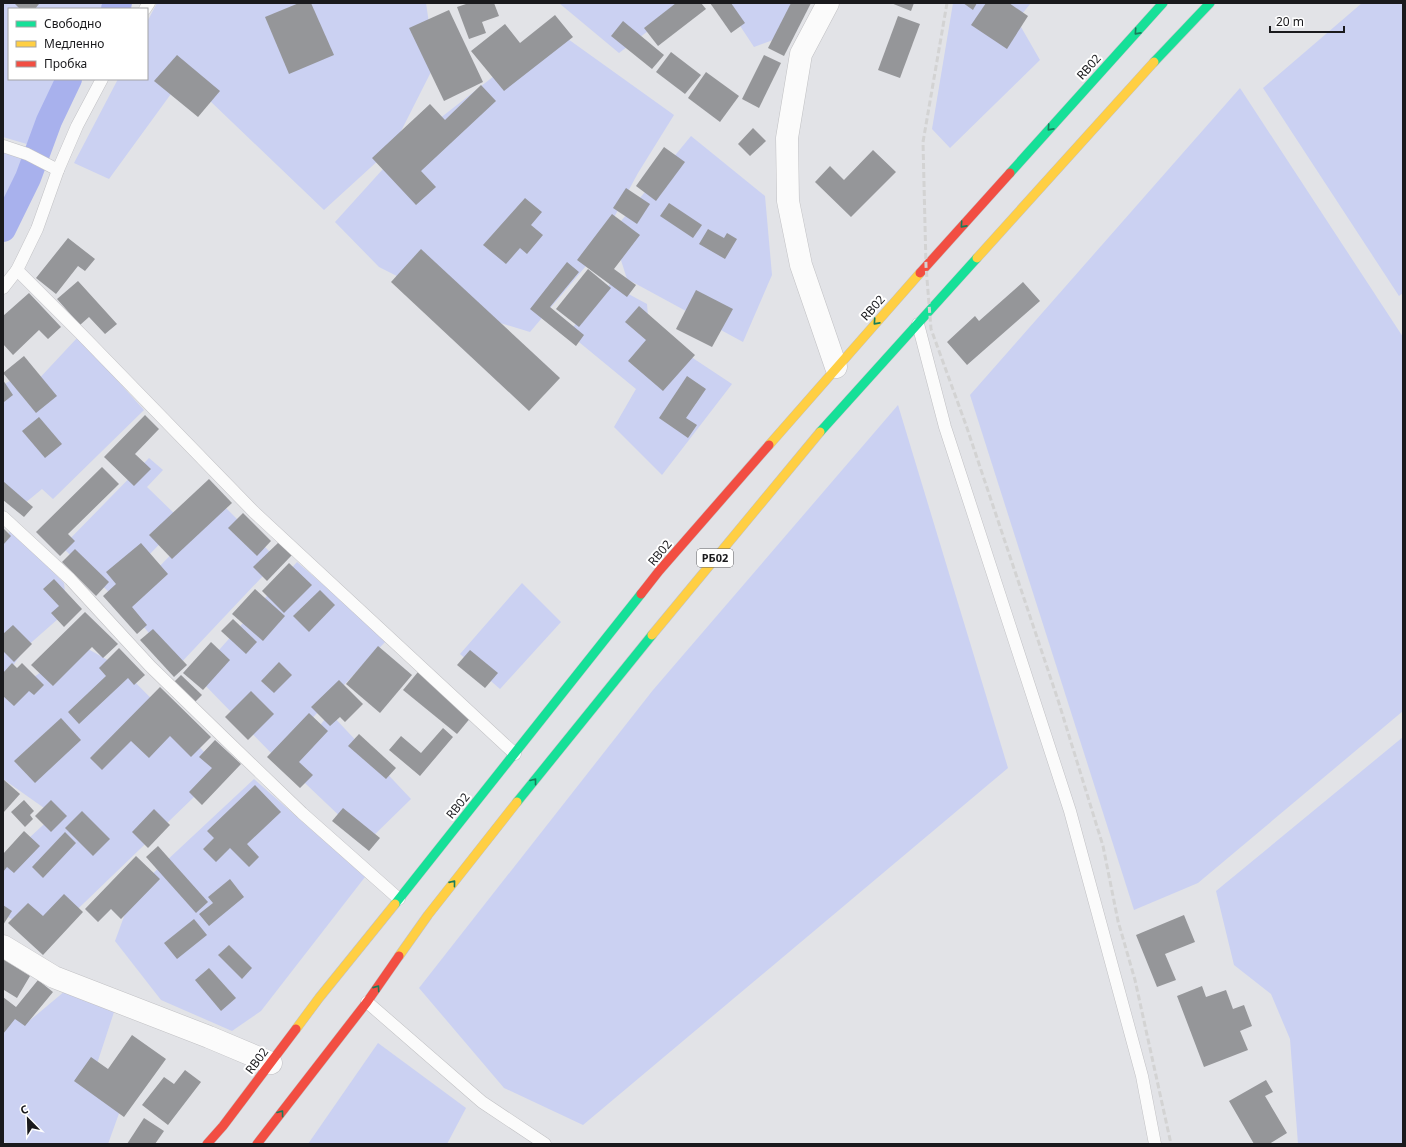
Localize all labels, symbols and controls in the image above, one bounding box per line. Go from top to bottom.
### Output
legend [8,8,148,80]
scale bar [1270,8,1344,34]
text: 20 m [1276,13,1304,30]
text: Свободно [44,15,102,32]
one-way arrow [1134,27,1141,35]
text: Медленно [44,35,104,52]
street label: RB02 [1073,50,1105,83]
text: Пробка [44,55,87,72]
one-way arrow [1047,124,1054,131]
one-way arrow [960,220,967,228]
street label: RB02 [857,291,889,324]
one-way arrow [873,317,881,325]
street label: RB02 [644,536,676,569]
road number: РБ02 [697,549,733,567]
one-way arrow [530,778,537,785]
street label: RB02 [442,789,473,822]
one-way arrow [449,880,456,887]
one-way arrow [372,985,379,992]
street label: RB02 [241,1044,272,1077]
north arrow [8,1099,48,1139]
text: С [18,1101,30,1118]
one-way arrow [276,1110,283,1117]

